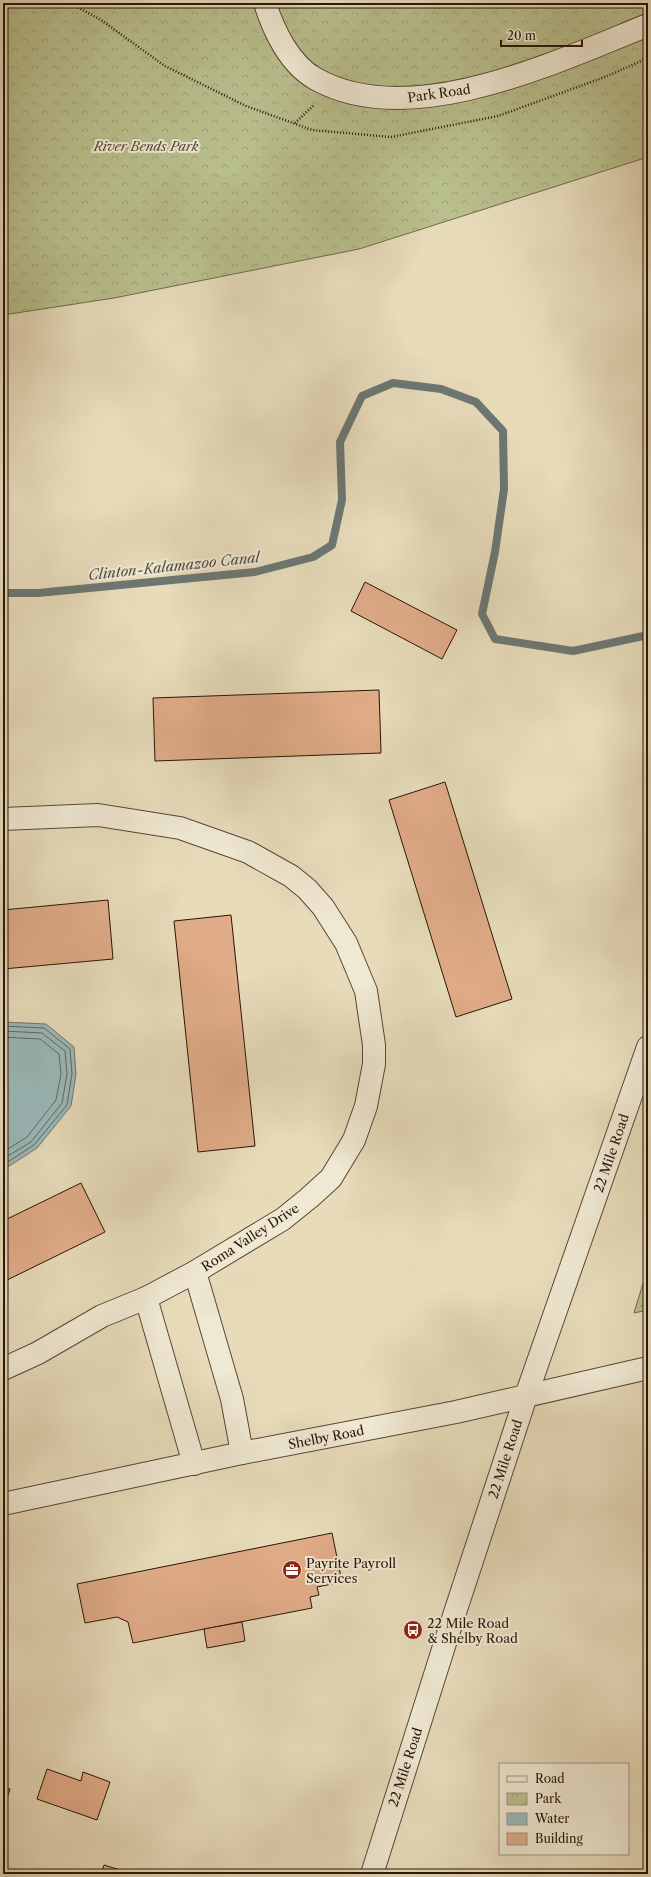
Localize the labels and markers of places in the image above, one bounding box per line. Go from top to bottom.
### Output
place label: Payrite Payroll Services [306,1555,396,1586]
office icon: Payrite Payroll Services [281,1559,303,1581]
place label: 22 Mile Road & Shelby Road [427,1615,518,1646]
bus stop icon: 22 Mile Road & Shelby Road [402,1619,424,1641]

